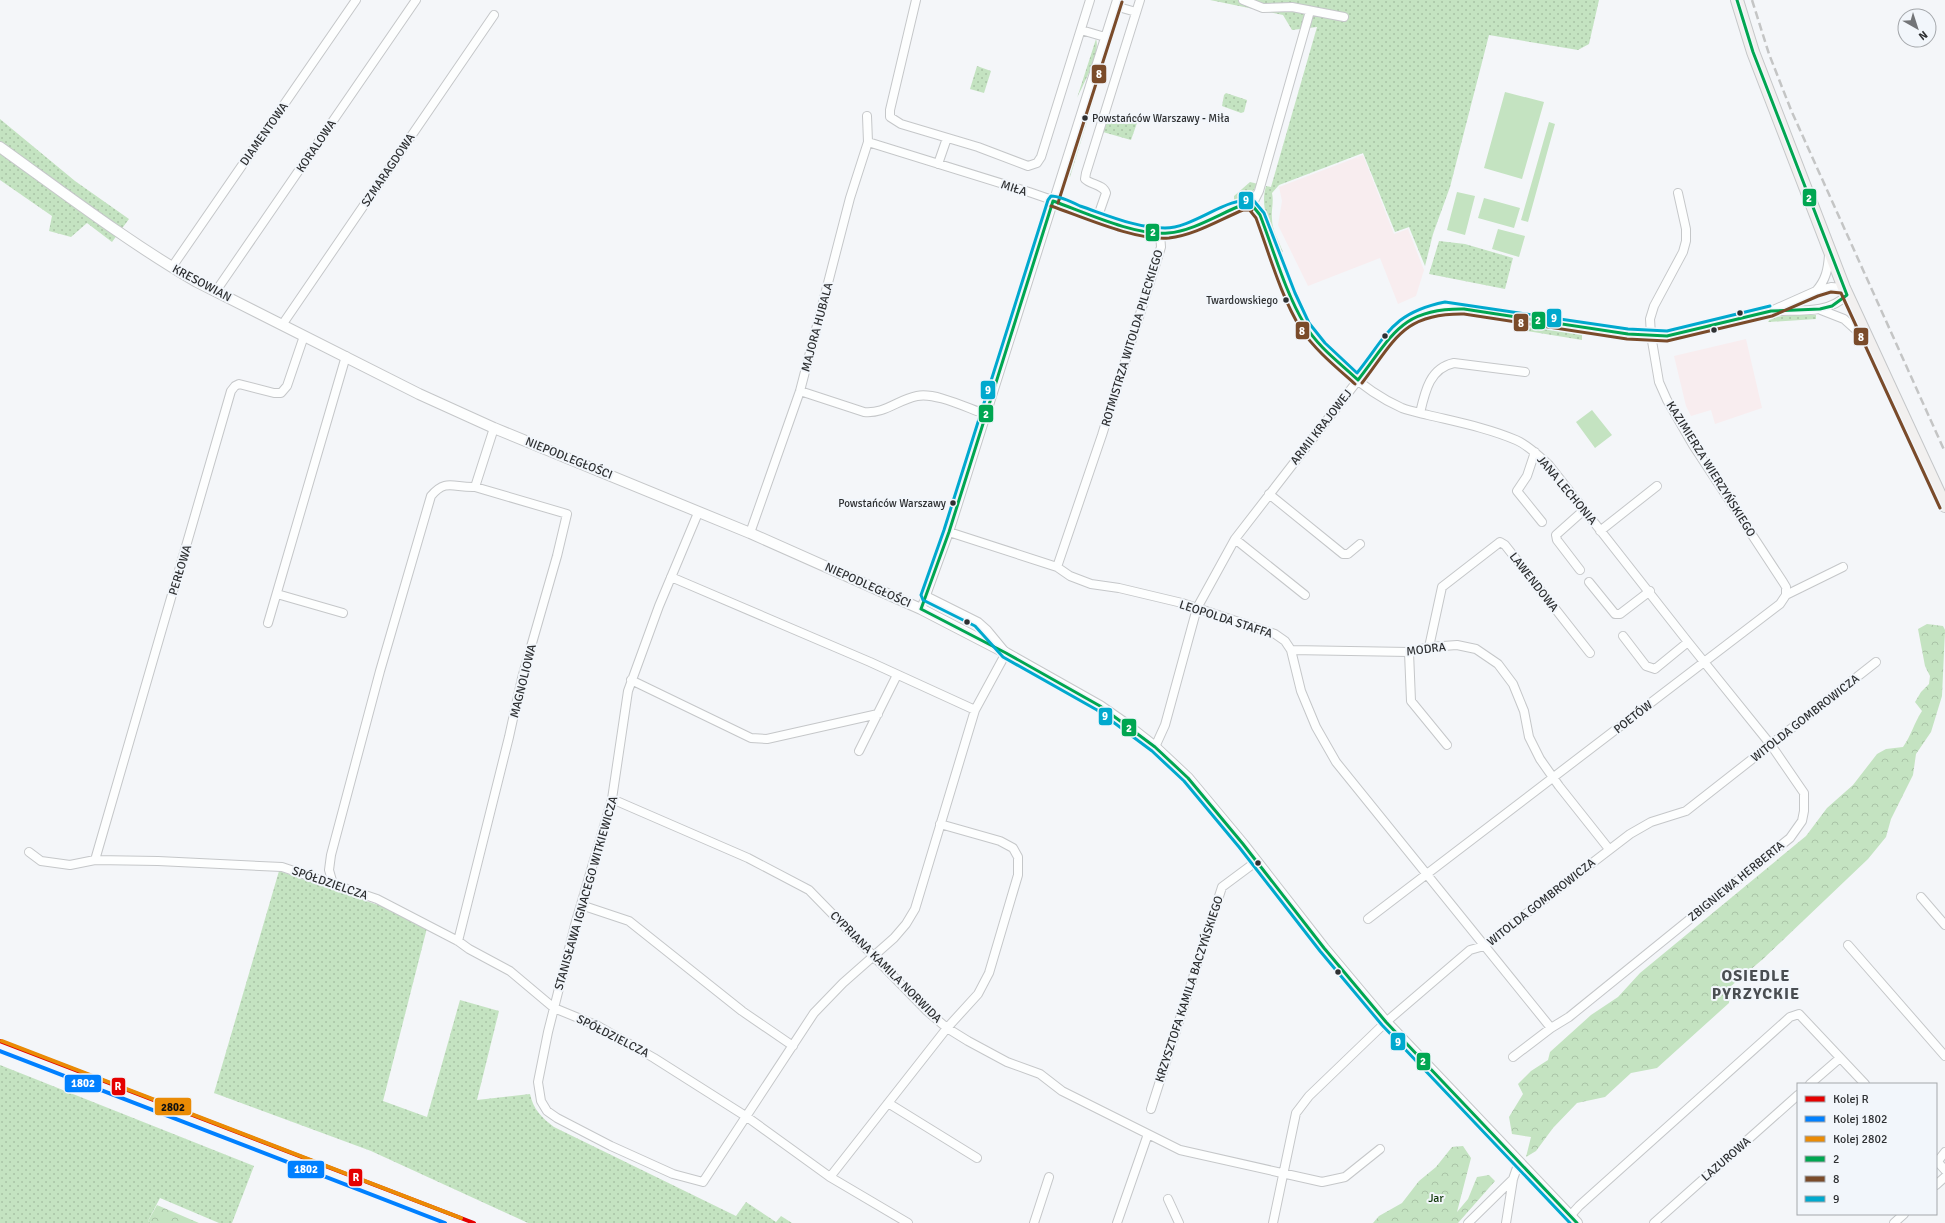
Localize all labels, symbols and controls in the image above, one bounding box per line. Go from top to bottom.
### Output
north arrow [1897,8,1937,48]
text: N [1916,28,1930,43]
line badge: 8 [1091,64,1107,84]
text: 8 [1096,68,1102,81]
street label: DIAMENTOWA [237,99,292,169]
place label: Powstańców Warszawy - Miła [1092,112,1230,125]
marker: Powstańców Warszawy - Miła [1080,113,1090,123]
street label: KORALOWA [293,116,340,176]
street label: SZMARAGDOWA [358,130,419,210]
street label: MIŁA [999,177,1030,200]
line badge: 2 [1802,188,1817,207]
line badge: 9 [1238,191,1254,210]
text: 2 [1806,192,1812,205]
text: 9 [1243,194,1249,207]
line badge: 2 [1145,223,1160,242]
text: 2 [1150,226,1156,239]
street label: ROTMISTRZA WITOLDA PILECKIEGO [1098,248,1167,428]
street label: KRESOWIAN [170,262,234,305]
street label: MAJORA HUBALA [798,280,837,373]
place label: Twardowskiego [1206,294,1278,307]
marker: Twardowskiego [1281,295,1291,305]
line badge: 9 [1546,308,1562,328]
unlabelled marker [1735,308,1745,318]
line badge: 2 [1531,311,1546,330]
text: 9 [1551,312,1557,325]
line badge: 8 [1513,313,1529,332]
text: 2 [1535,314,1541,327]
text: 8 [1518,317,1524,330]
line badge: 8 [1295,321,1310,340]
text: 8 [1299,325,1305,338]
unlabelled marker [1709,325,1719,335]
line badge: 8 [1853,327,1869,346]
unlabelled marker [1380,331,1390,341]
text: 8 [1858,331,1864,344]
line badge: 9 [980,380,996,400]
text: 9 [985,384,991,397]
street label: ARMII KRAJOWEJ [1287,387,1355,468]
street label: KAZIMIERZA WIERZYŃSKIEGO [1663,399,1759,540]
line badge: 2 [978,404,994,423]
text: 2 [983,408,989,421]
street label: NIEPODLEGŁOŚCI [523,434,615,483]
street label: JANA LECHONIA [1533,453,1600,528]
place label: Powstańców Warszawy [838,497,947,510]
marker: Powstańców Warszawy [948,498,958,508]
street label: PERŁOWA [166,543,195,597]
street label: LAWENDOWA [1506,550,1562,615]
street label: NIEPODLEGŁOŚCI [822,560,913,611]
street label: LEOPOLDA STAFFA [1177,597,1275,642]
unlabelled marker [962,617,972,627]
street label: MODRA [1405,640,1447,659]
street label: MAGNOLIOWA [507,642,540,720]
street label: WITOLDA GOMBROWICZA [1748,671,1863,765]
street label: POETÓW [1611,698,1656,737]
line badge: 9 [1098,707,1113,726]
text: 9 [1102,710,1108,723]
line badge: 2 [1121,718,1137,737]
text: 2 [1126,722,1132,735]
street label: STANISŁAWA IGNACEGO WITKIEWICZA [552,794,622,992]
street label: ZBIGNIEWA HERBERTA [1685,838,1788,925]
street label: WITOLDA GOMBROWICZA [1484,855,1599,949]
unlabelled marker [1253,858,1263,868]
street label: SPÓŁDZIELCZA [290,863,370,904]
street label: KRZYSZTOFA KAMILA BACZYŃSKIEGO [1152,894,1227,1084]
street label: CYPRIANA KAMILA NORWIDA [827,908,945,1027]
district label: OSIEDLE PYRZYCKIE [1712,966,1800,1004]
unlabelled marker [1333,967,1343,977]
street label: SPÓŁDZIELCZA [574,1012,652,1061]
line badge: 9 [1390,1032,1406,1051]
text: 9 [1395,1036,1401,1049]
line badge: 2 [1416,1052,1431,1071]
text: 2 [1420,1055,1426,1068]
line badge: 1802 [64,1074,102,1093]
text: 1802 [71,1077,95,1090]
line badge: R [111,1077,126,1096]
text: R [115,1080,122,1093]
legend [1797,1083,1937,1215]
text: Kolej R [1833,1092,1869,1107]
line badge: 2802 [154,1097,192,1116]
text: 2802 [161,1101,185,1114]
text: Kolej 1802 [1833,1112,1888,1127]
text: Kolej 2802 [1833,1132,1888,1147]
street label: LAZUROWA [1699,1133,1755,1185]
text: 2 [1833,1152,1839,1167]
line badge: 1802 [287,1160,325,1179]
text: 1802 [294,1163,318,1176]
line badge: R [348,1168,363,1187]
text: R [353,1171,360,1184]
text: 8 [1833,1172,1839,1187]
park label: Jar [1428,1191,1444,1206]
text: 9 [1833,1192,1839,1207]

